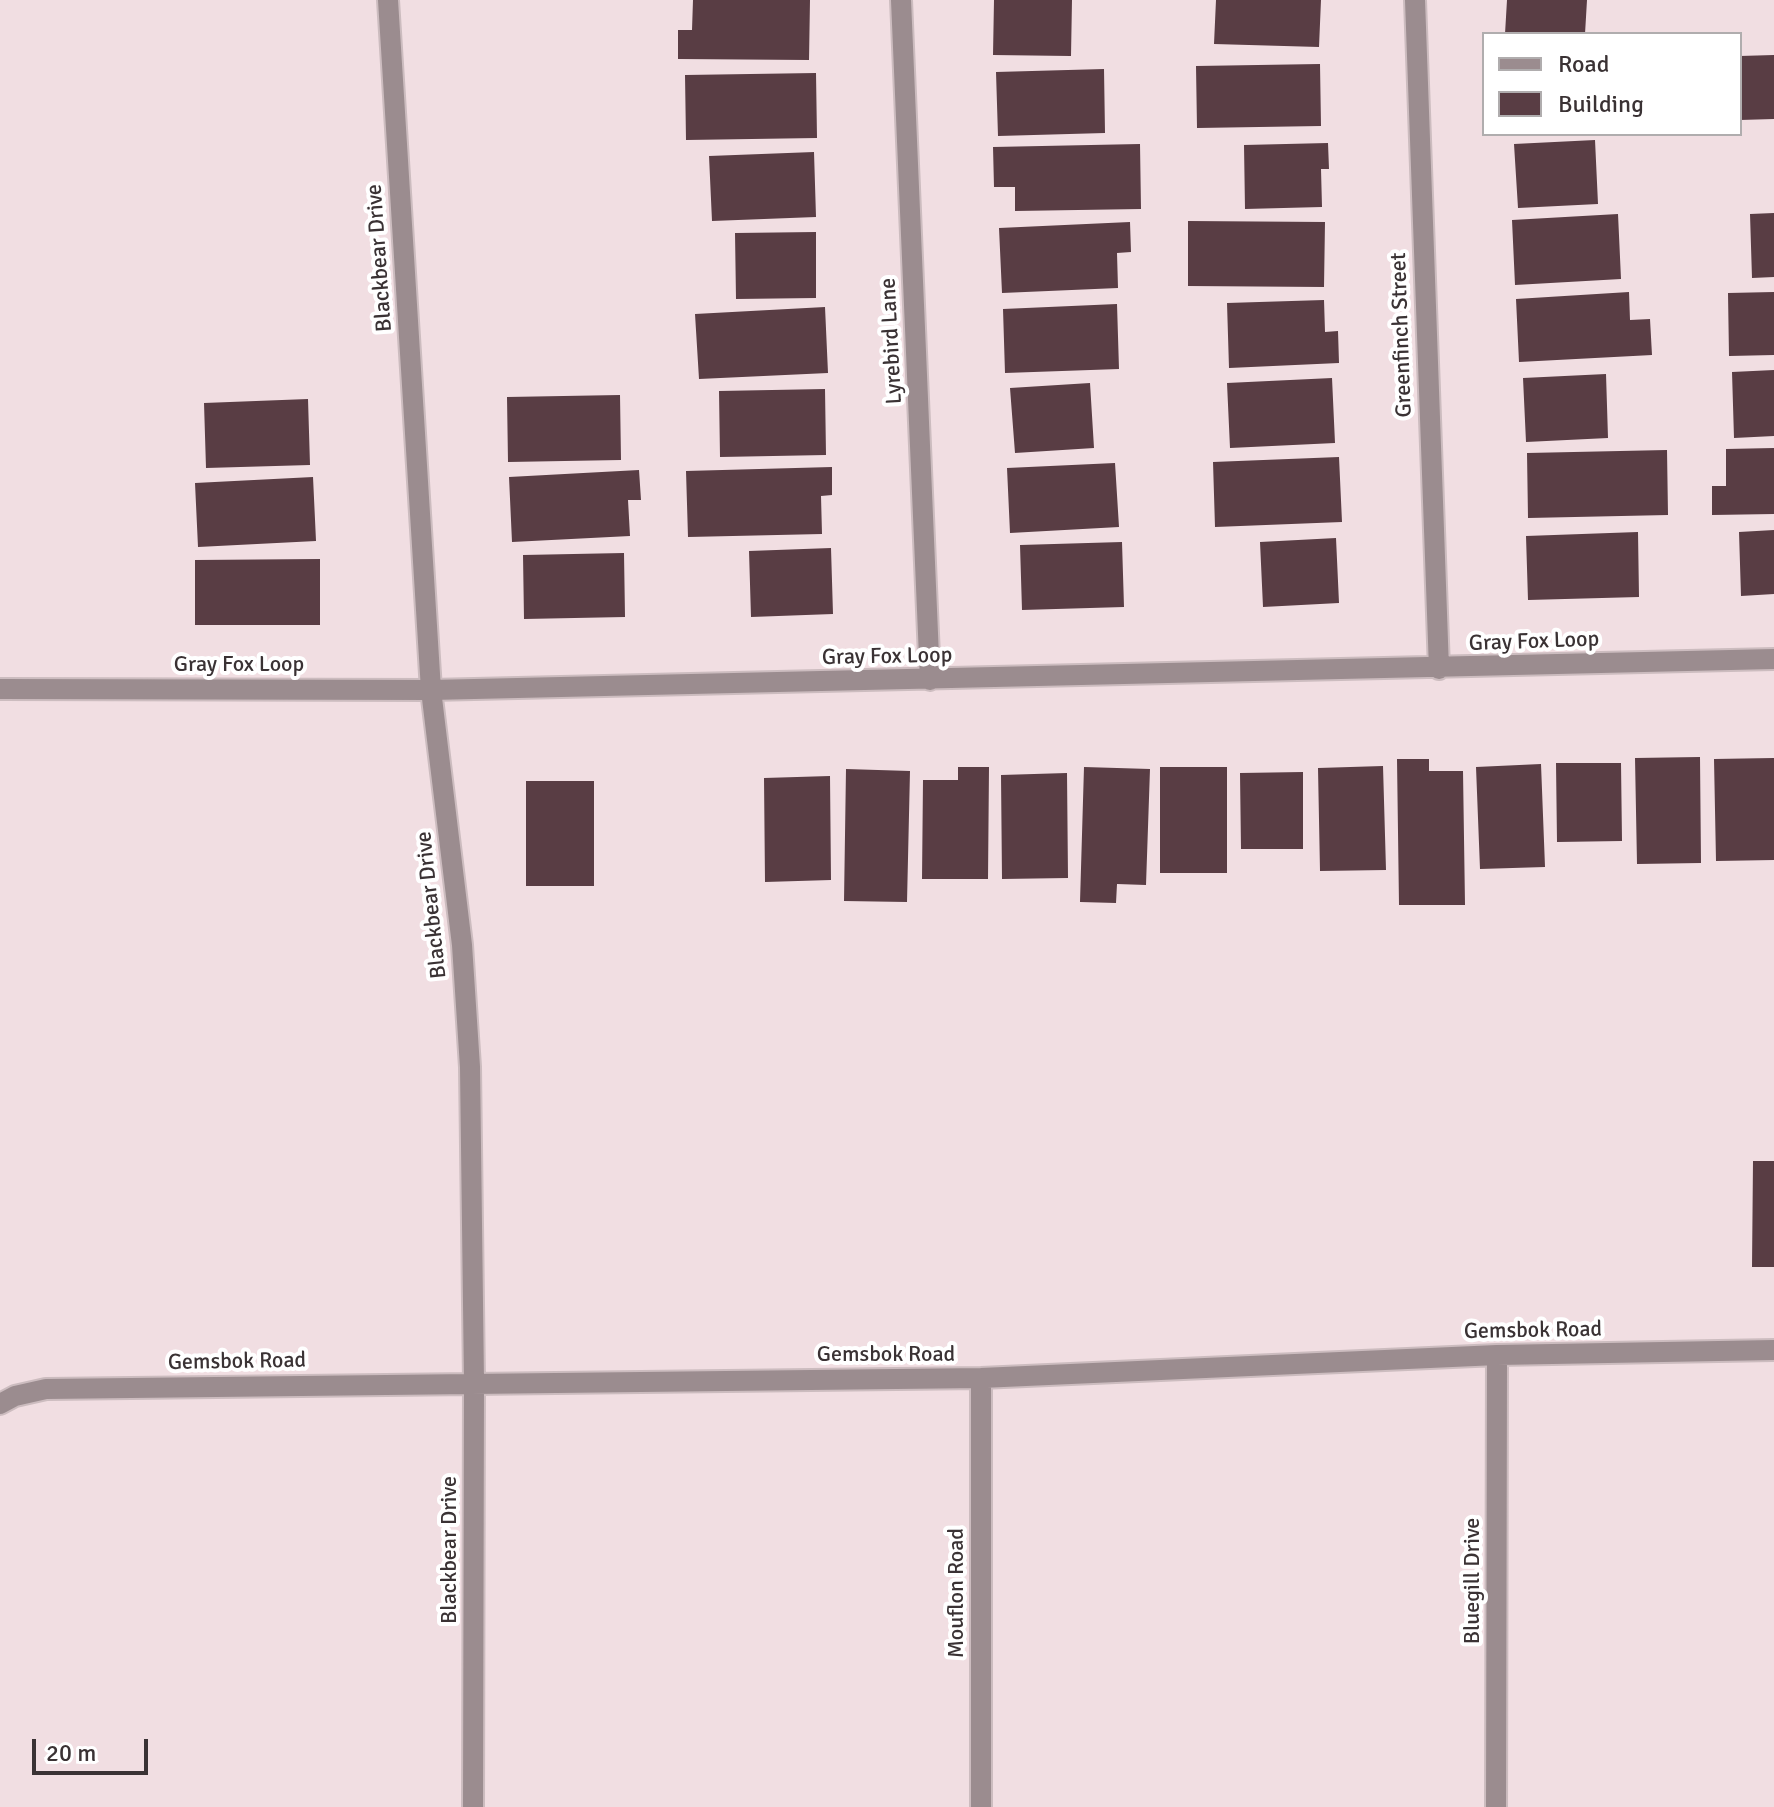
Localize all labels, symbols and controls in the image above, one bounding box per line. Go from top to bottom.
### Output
legend [1482,32,1742,136]
text: Road [1558,49,1609,79]
text: Building [1558,89,1644,119]
street label: Blackbear Drive [362,183,398,333]
street label: Greenfinch Street [1386,252,1418,418]
street label: Lyrebird Lane [875,277,909,405]
street label: Gray Fox Loop [1468,627,1600,657]
street label: Gray Fox Loop [822,643,952,671]
street label: Gray Fox Loop [174,652,304,678]
street label: Blackbear Drive [411,830,453,980]
street label: Gemsbok Road [1464,1317,1602,1345]
street label: Gemsbok Road [817,1342,955,1368]
street label: Gemsbok Road [168,1348,306,1376]
street label: Blackbear Drive [437,1476,463,1624]
street label: Bluegill Drive [1460,1518,1486,1644]
street label: Mouflon Road [944,1528,970,1658]
scale bar [36,1723,152,1773]
text: 20 m [46,1738,96,1768]

